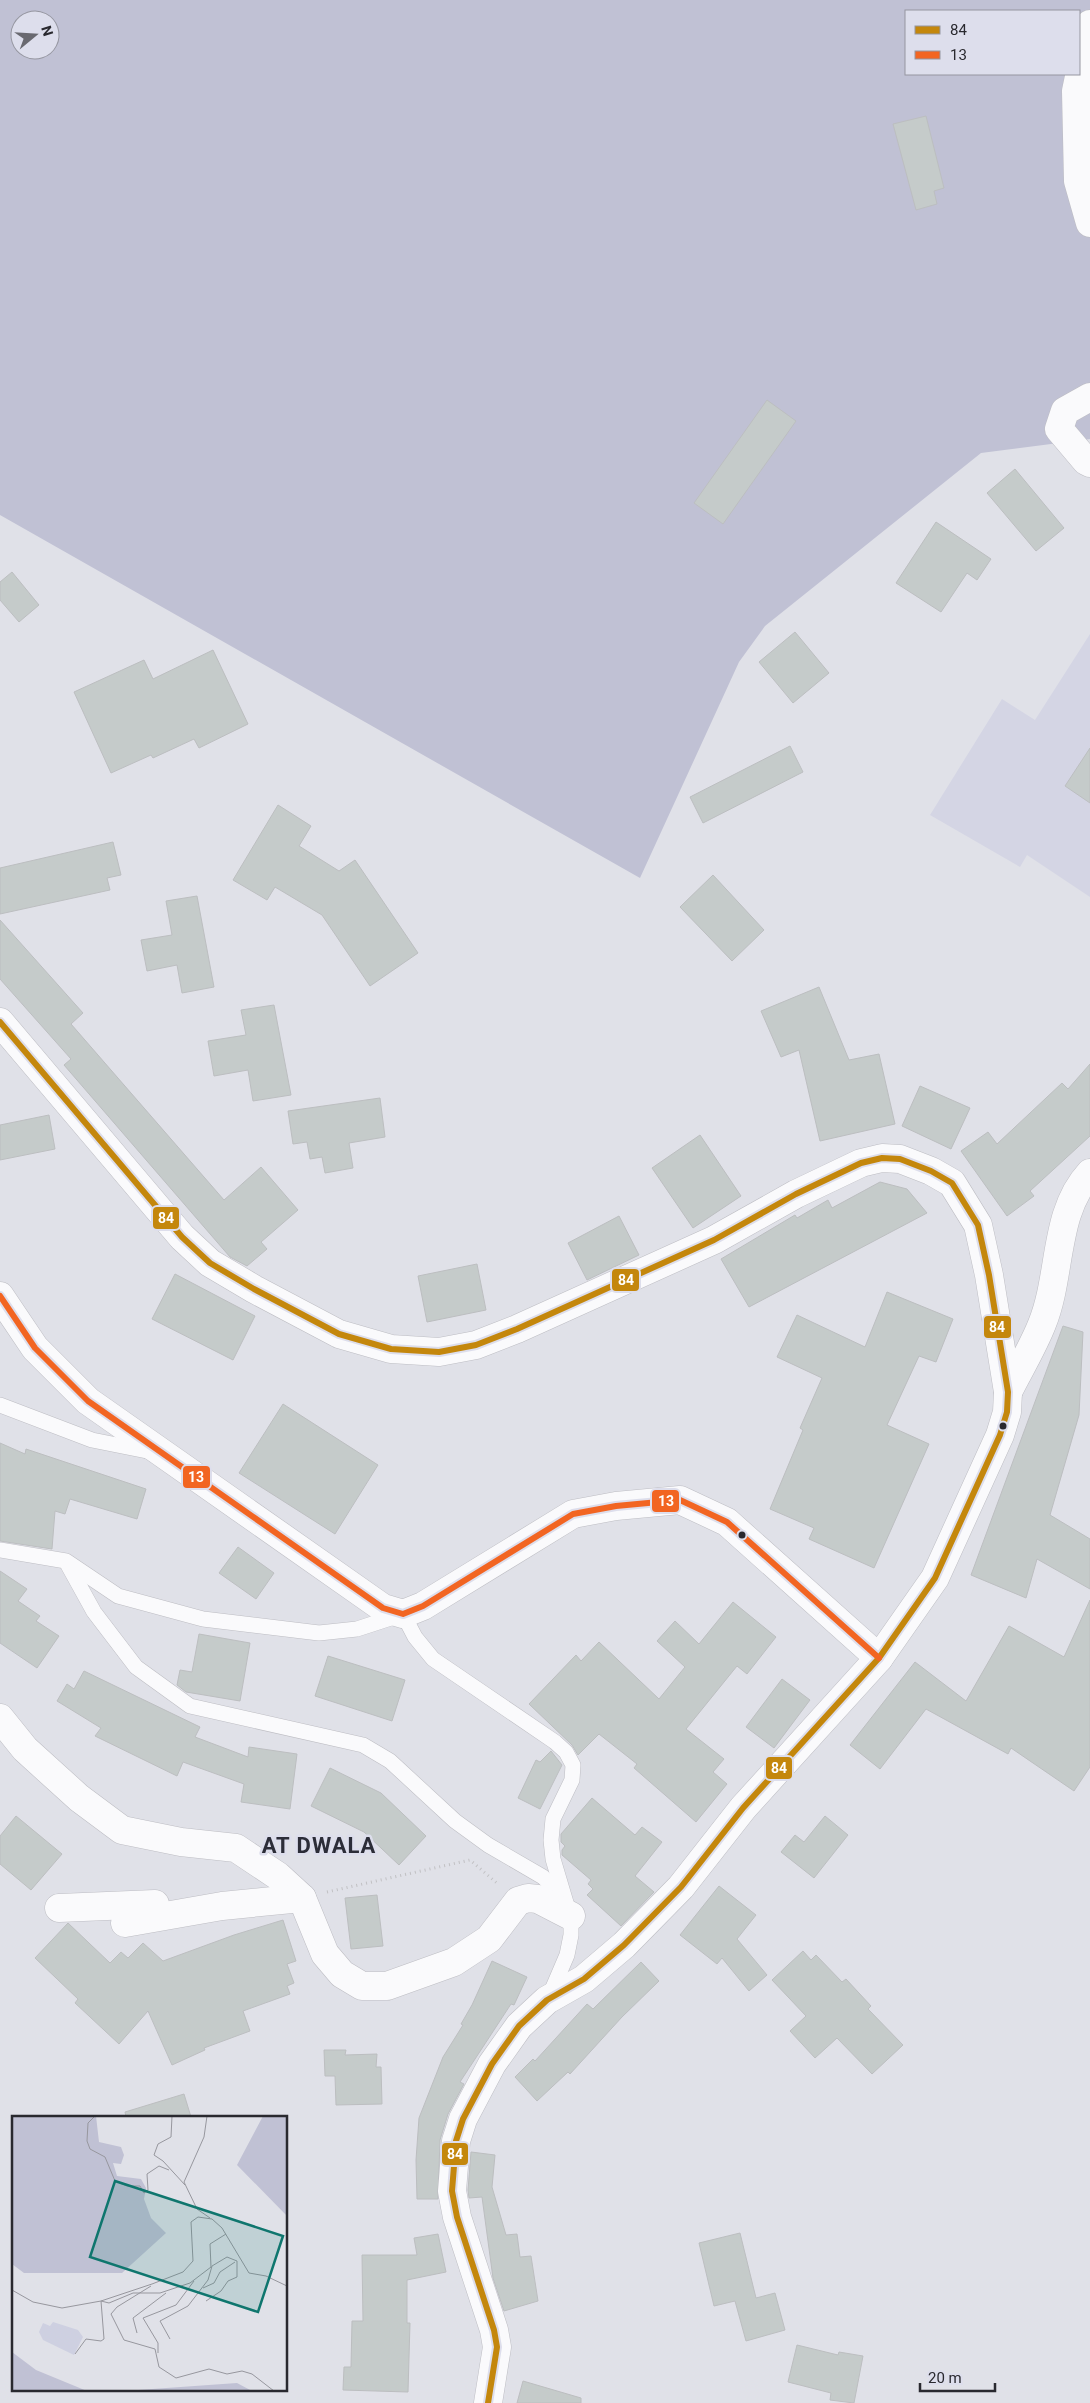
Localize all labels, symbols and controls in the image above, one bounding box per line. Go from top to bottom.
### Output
north arrow [10,10,60,60]
legend [905,10,1080,75]
text: 84 [950,21,967,39]
text: N [38,24,57,38]
text: 13 [950,46,967,64]
line badge: 84 [152,1206,180,1230]
text: 84 [158,1210,174,1226]
line badge: 84 [611,1268,640,1292]
text: 84 [618,1272,634,1288]
line badge: 84 [983,1315,1012,1339]
text: 84 [989,1319,1005,1335]
unlabelled marker [998,1421,1008,1431]
line badge: 13 [182,1465,211,1489]
text: 13 [188,1469,204,1485]
line badge: 13 [651,1489,680,1513]
text: 13 [658,1493,674,1509]
unlabelled marker [737,1530,747,1540]
line badge: 84 [765,1756,793,1780]
text: 84 [771,1760,787,1776]
district label: AT DWALA [262,1833,376,1858]
inset map [12,2116,288,2390]
line badge: 84 [441,2142,469,2166]
text: 84 [447,2146,463,2162]
scale bar [920,2360,995,2392]
text: 20 m [928,2369,962,2387]

